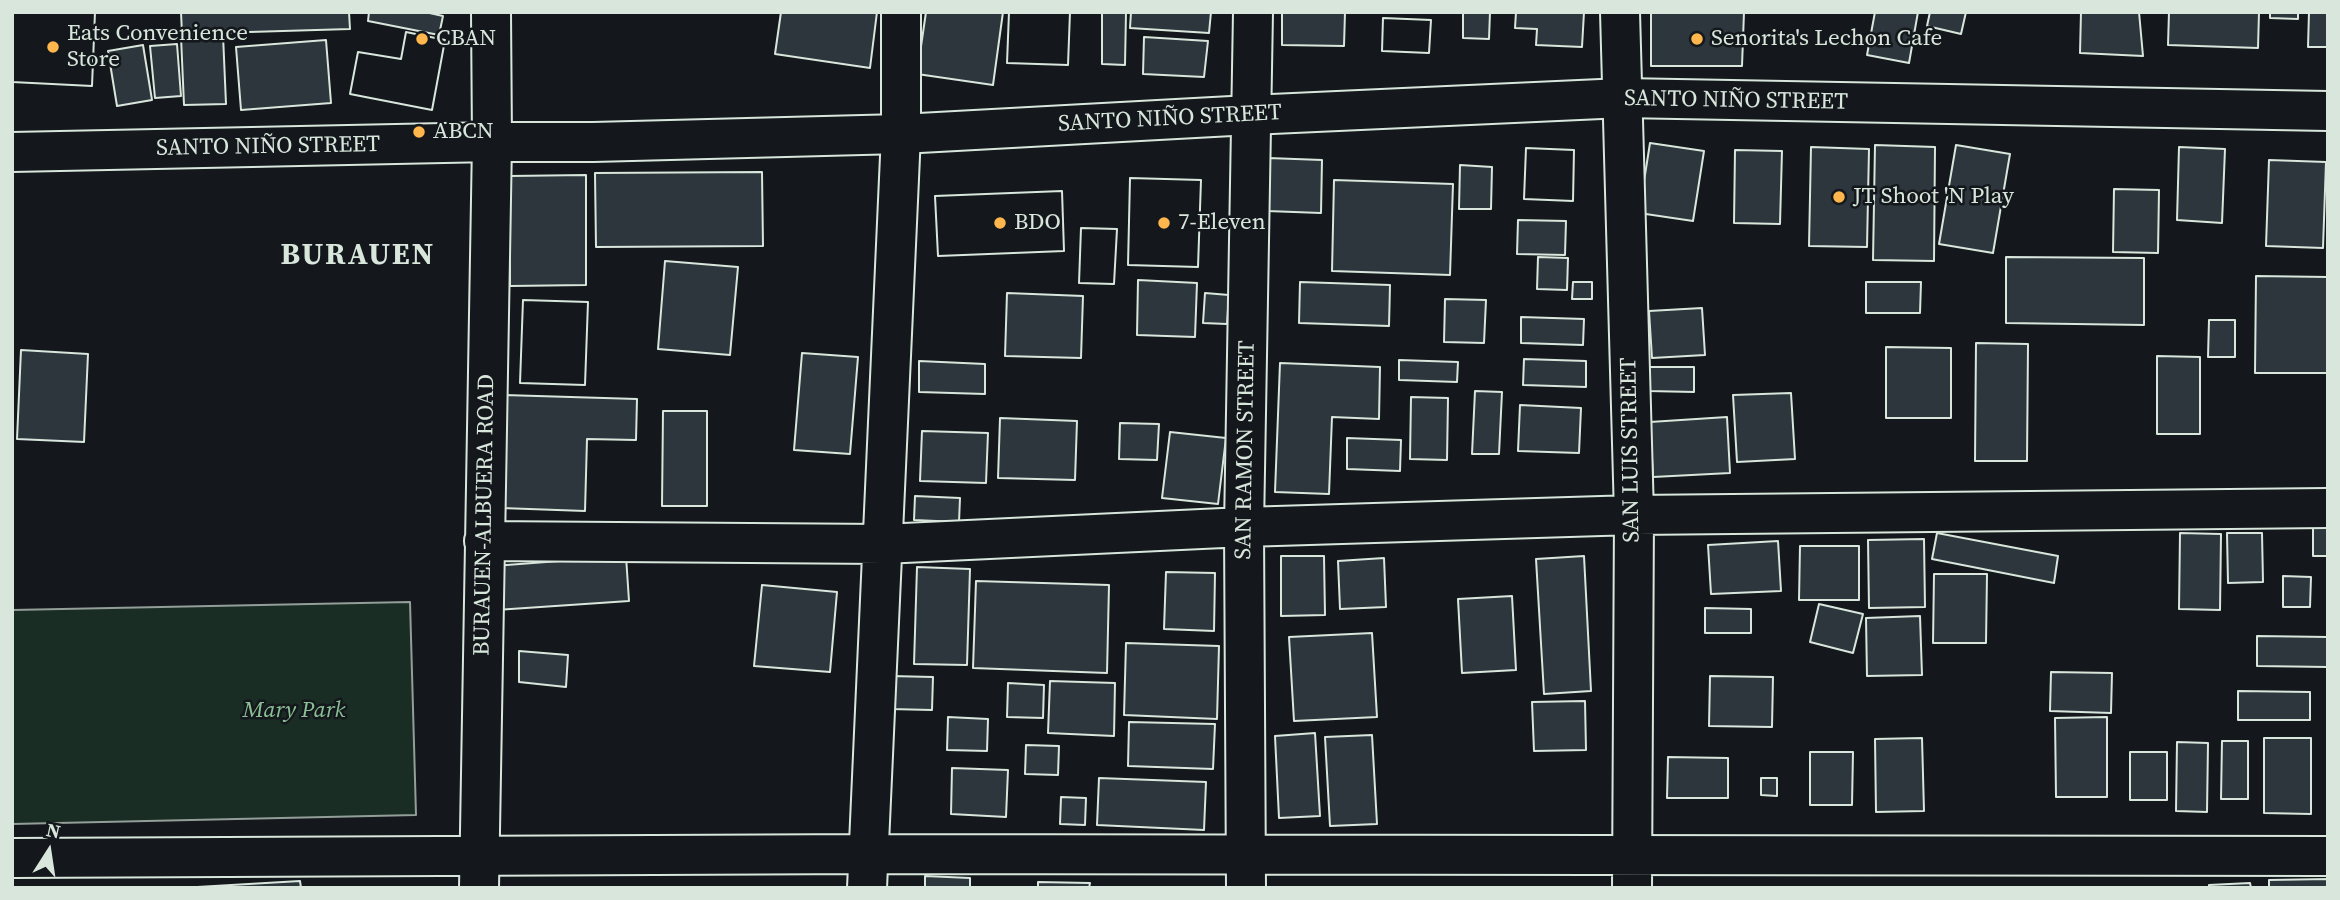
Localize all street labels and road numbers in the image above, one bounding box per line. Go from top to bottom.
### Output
street label: SANTO NIÑO STREET [1624,85,1848,117]
street label: SANTO NIÑO STREET [1058,99,1282,139]
street label: SANTO NIÑO STREET [156,131,380,163]
street label: SAN RAMON STREET [1230,340,1262,560]
street label: SAN LUIS STREET [1616,357,1646,543]
street label: BURAUEN-ALBUERA ROAD [469,374,501,656]

